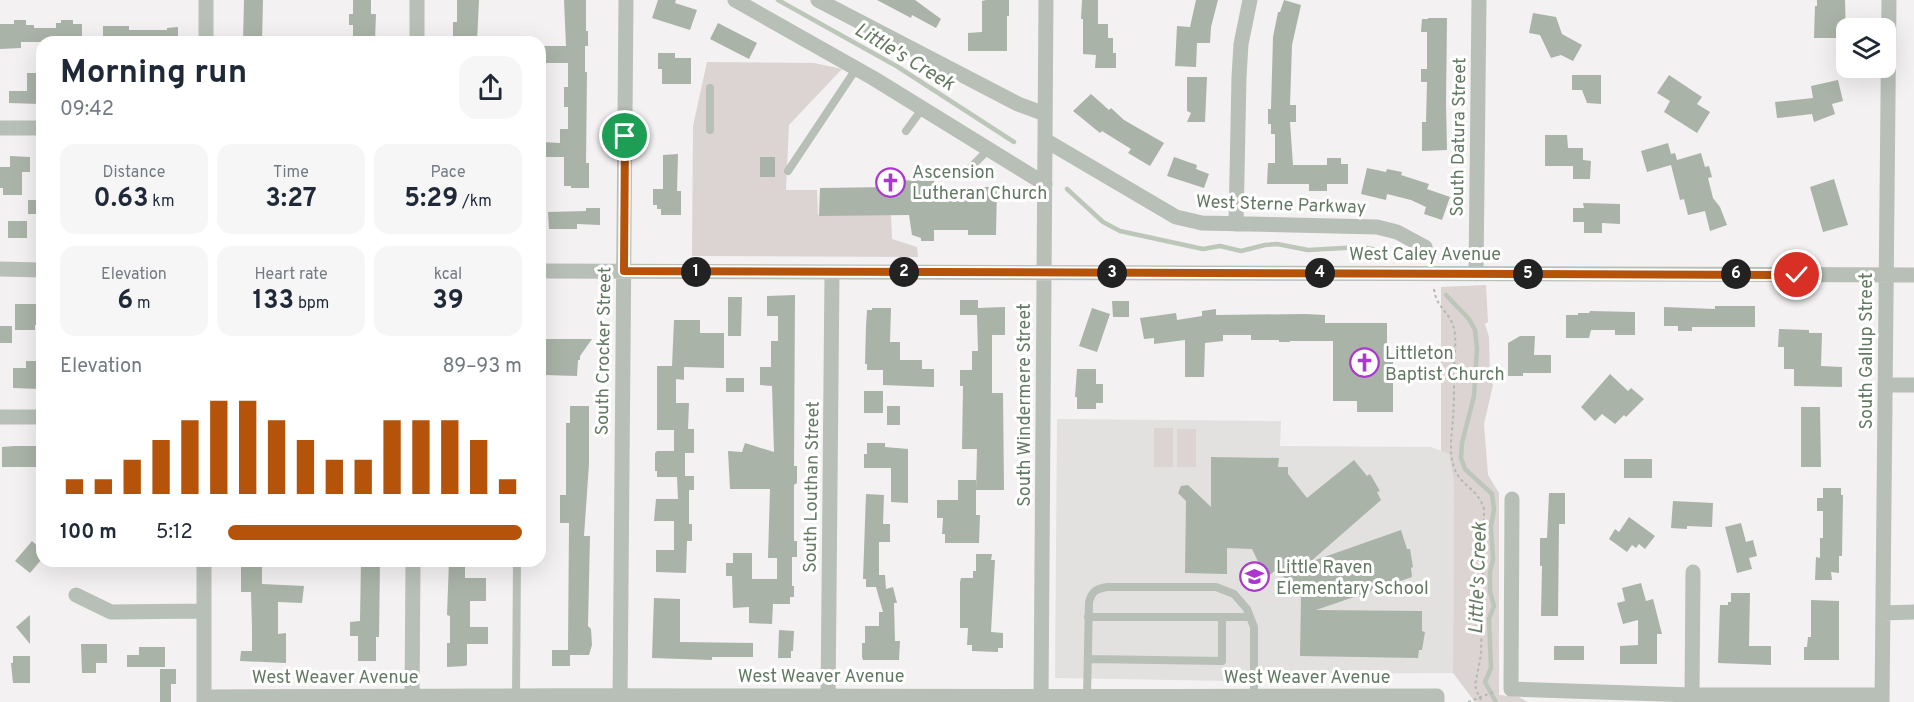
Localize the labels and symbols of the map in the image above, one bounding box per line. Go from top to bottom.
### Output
water label: Little's Creek [849,18,960,98]
street label: South Datura Street [1447,57,1472,217]
pin [599,110,650,161]
place label: Ascension Lutheran Church [912,162,1047,206]
church icon: Ascension Lutheran Church [875,166,907,198]
street label: West Sterne Parkway [1195,191,1367,220]
street label: West Caley Avenue [1349,244,1501,267]
pin [1771,249,1822,300]
pin: 1 [681,257,711,287]
pin: 2 [889,257,919,287]
pin: 3 [1097,258,1127,288]
pin: 4 [1305,258,1335,288]
pin: 5 [1513,259,1543,289]
pin: 6 [1721,259,1751,289]
street label: South Crocker Street [592,267,617,436]
street label: South Gallup Street [1856,273,1879,429]
street label: South Windermere Street [1014,303,1037,507]
place label: Littleton Baptist Church [1385,343,1505,387]
church icon: Littleton Baptist Church [1348,347,1380,379]
street label: South Louthan Street [800,401,825,573]
water label: Little's Creek [1464,521,1494,635]
place label: Little Raven Elementary School [1276,557,1429,601]
school or university icon: Little Raven Elementary School [1239,561,1271,593]
street label: West Weaver Avenue [738,666,904,689]
street label: West Weaver Avenue [252,667,418,690]
street label: West Weaver Avenue [1224,667,1390,690]

